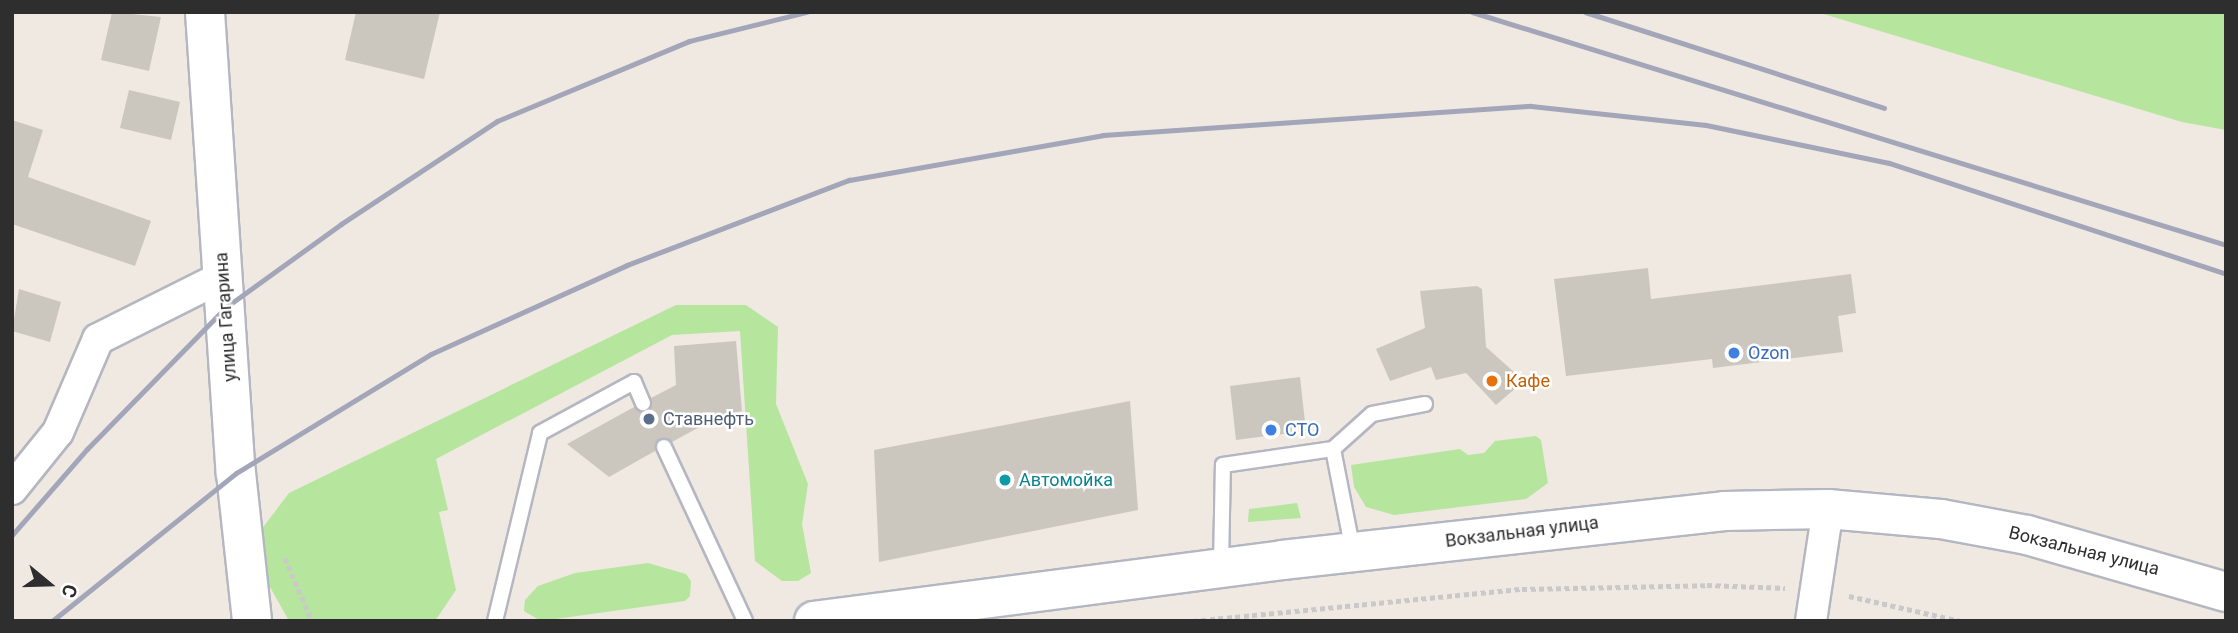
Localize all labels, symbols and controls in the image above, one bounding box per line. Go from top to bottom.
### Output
street label: улица Гагарина [211,251,241,383]
place label: Ozon [1748,342,1789,364]
marker: Ozon [1726,345,1742,361]
place label: Кафе [1506,370,1550,392]
marker: Кафе [1484,373,1500,389]
place label: Ставнефть [663,408,754,430]
marker: Ставнефть [641,411,657,427]
place label: СТО [1285,419,1319,441]
marker: СТО [1263,422,1279,438]
place label: Автомойка [1019,469,1113,491]
marker: Автомойка [997,472,1013,488]
street label: Вокзальная улица [1444,512,1600,552]
street label: Вокзальная улица [2007,522,2161,580]
north arrow [14,549,84,619]
text: С [56,581,82,601]

